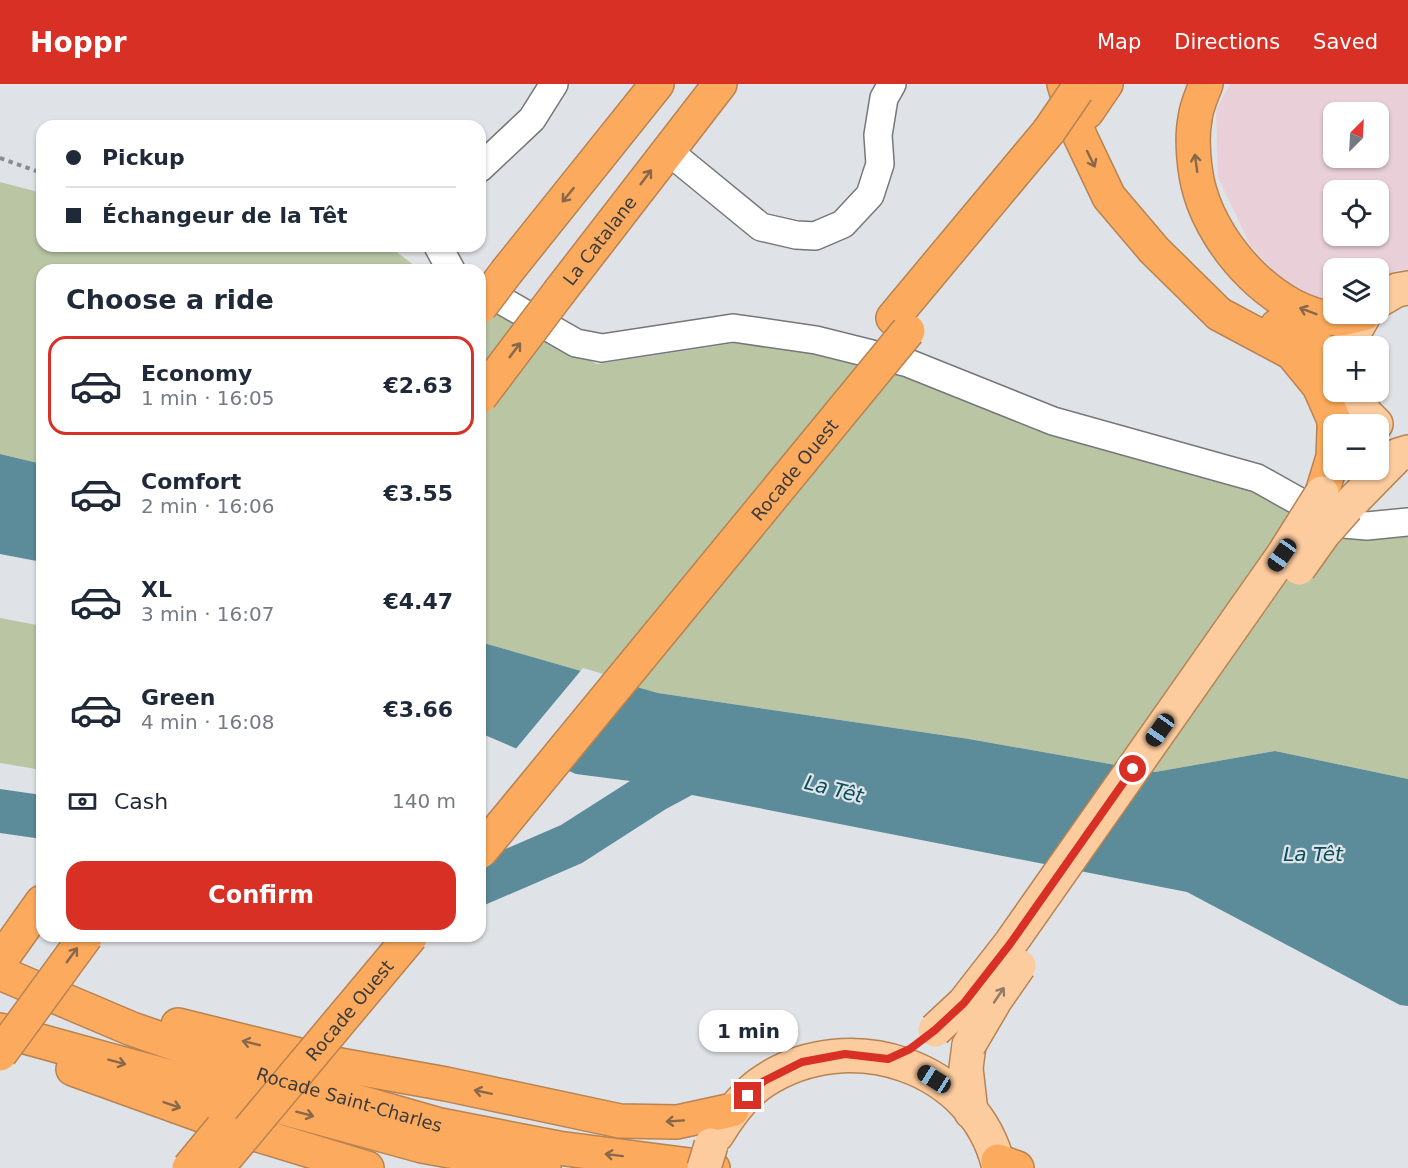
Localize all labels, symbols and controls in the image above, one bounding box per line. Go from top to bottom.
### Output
text: Hoppr [30,26,127,59]
text: Map [1097,30,1141,54]
text: Directions [1174,30,1280,54]
text: Saved [1313,30,1378,54]
north arrow [1323,102,1389,168]
map controls [1323,102,1389,480]
text: Pickup [102,145,185,170]
one-way arrow [1085,149,1097,167]
one-way arrow [1190,154,1201,174]
one-way arrow [640,170,653,186]
button: locate [1323,180,1389,246]
one-way arrow [561,187,574,203]
street label: La Catalane [558,192,640,289]
text: Échangeur de la Têt [102,203,348,228]
button: layers [1323,258,1389,324]
text: Choose a ride [66,284,274,315]
one-way arrow [1299,305,1317,316]
button: + [1323,336,1389,402]
one-way arrow [509,343,521,359]
icon: car [69,359,123,413]
text: Economy [141,361,252,386]
text: €2.63 [383,373,453,398]
text: 1 min · 16:05 [141,386,275,410]
button: − [1323,414,1389,480]
street label: Rocade Ouest [746,415,842,524]
icon: car [69,467,123,521]
text: Comfort [141,469,241,494]
text: €3.55 [383,481,453,506]
text: 2 min · 16:06 [141,494,275,518]
car [1264,535,1300,575]
icon: car [69,575,123,629]
text: XL [141,577,172,602]
text: €4.47 [383,589,453,614]
text: 3 min · 16:07 [141,602,275,626]
icon: car [69,683,123,737]
text: Green [141,685,215,710]
text: €3.66 [383,697,453,722]
text: 4 min · 16:08 [141,710,275,734]
car [1142,710,1178,750]
route start [1119,755,1146,782]
water label: La Têt [802,770,867,808]
icon: cash [66,785,99,818]
text: Cash [114,789,168,814]
text: 140 m [392,789,456,813]
water label: La Têt [1283,842,1344,866]
button: Confirm [66,861,456,930]
one-way arrow [66,948,78,964]
street label: Rocade Ouest [301,955,397,1065]
one-way arrow [993,987,1005,1004]
callout: 1 min [698,1009,798,1051]
text: 1 min [717,1019,780,1043]
one-way arrow [242,1037,261,1049]
one-way arrow [107,1057,126,1068]
street label: Rocade Saint-Charles [254,1062,445,1136]
car [914,1062,954,1096]
route end [734,1082,761,1109]
one-way arrow [474,1086,493,1097]
one-way arrow [162,1101,181,1112]
one-way arrow [295,1109,314,1120]
one-way arrow [665,1116,685,1127]
one-way arrow [604,1149,624,1160]

